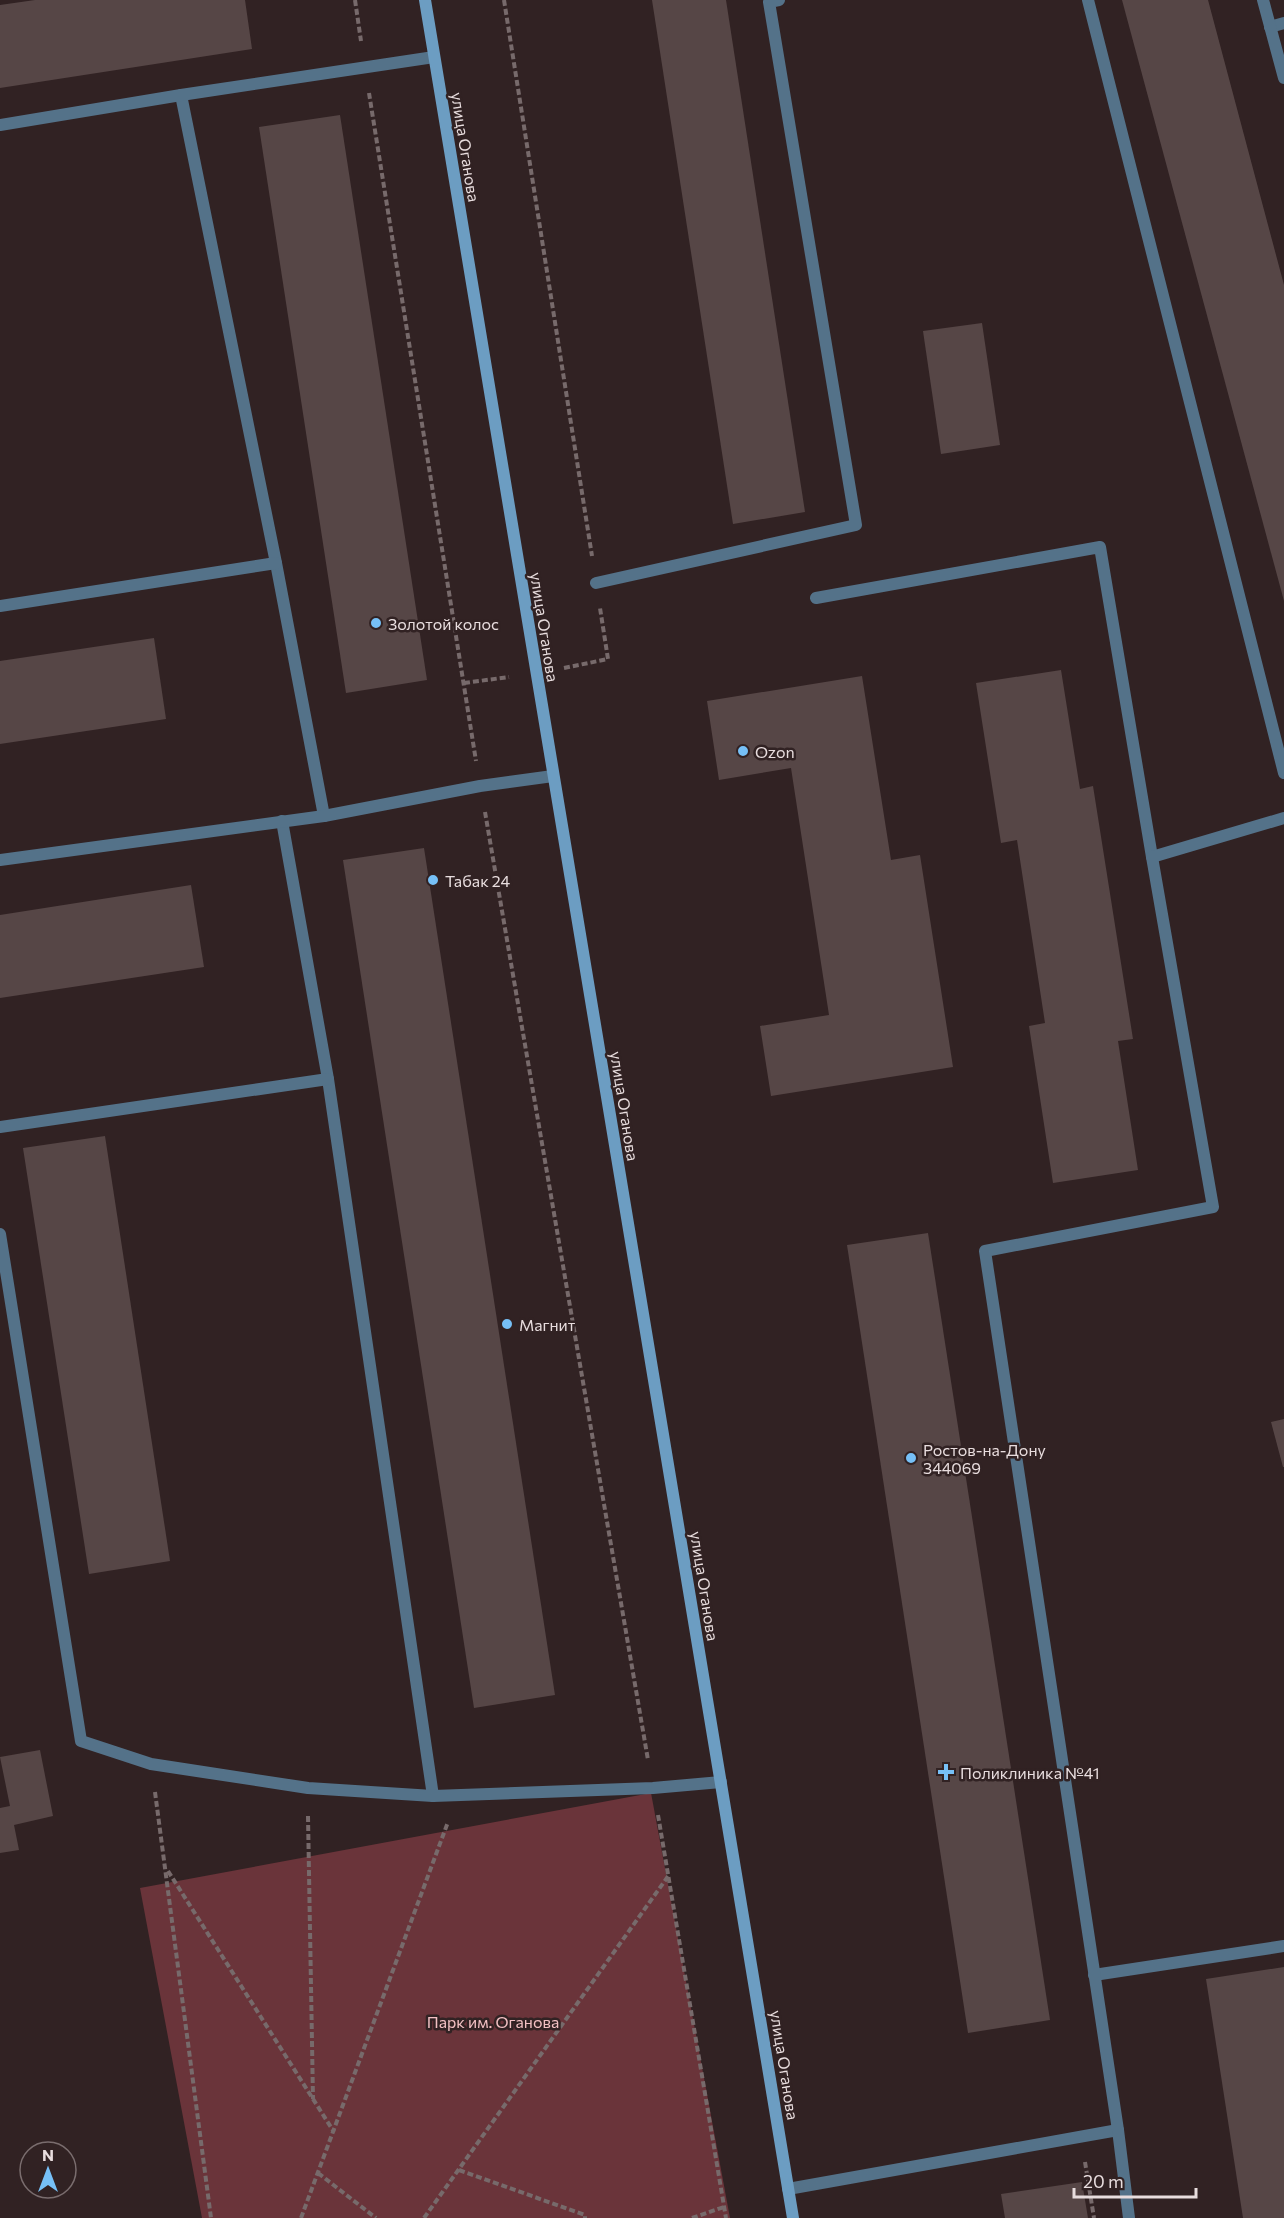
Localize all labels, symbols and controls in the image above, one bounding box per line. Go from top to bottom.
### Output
street label: улица Оганова [448,91,484,203]
street label: улица Оганова [527,571,563,683]
place label: Золотой колос [388,614,499,633]
marker: Золотой колос [369,616,383,630]
place label: Ozon [755,742,795,761]
marker: Ozon [736,744,750,758]
place label: Табак 24 [445,871,510,890]
marker: Табак 24 [426,873,440,887]
street label: улица Оганова [607,1050,643,1162]
place label: Магнит [519,1315,576,1334]
marker: Магнит [500,1317,514,1331]
place label: Ростов-на-Дону 344069 [923,1440,1046,1477]
marker: Ростов-на-Дону 344069 [904,1451,918,1465]
street label: улица Оганова [687,1530,723,1642]
marker: Поликлиника №41 [937,1763,955,1781]
place label: Поликлиника №41 [960,1763,1100,1782]
street label: улица Оганова [767,2009,803,2121]
park label: Парк им. Оганова [427,2012,559,2031]
north arrow [18,2140,78,2200]
text: N [42,2145,54,2164]
scale bar [1074,2161,1196,2199]
text: 20 m [1083,2170,1124,2192]

